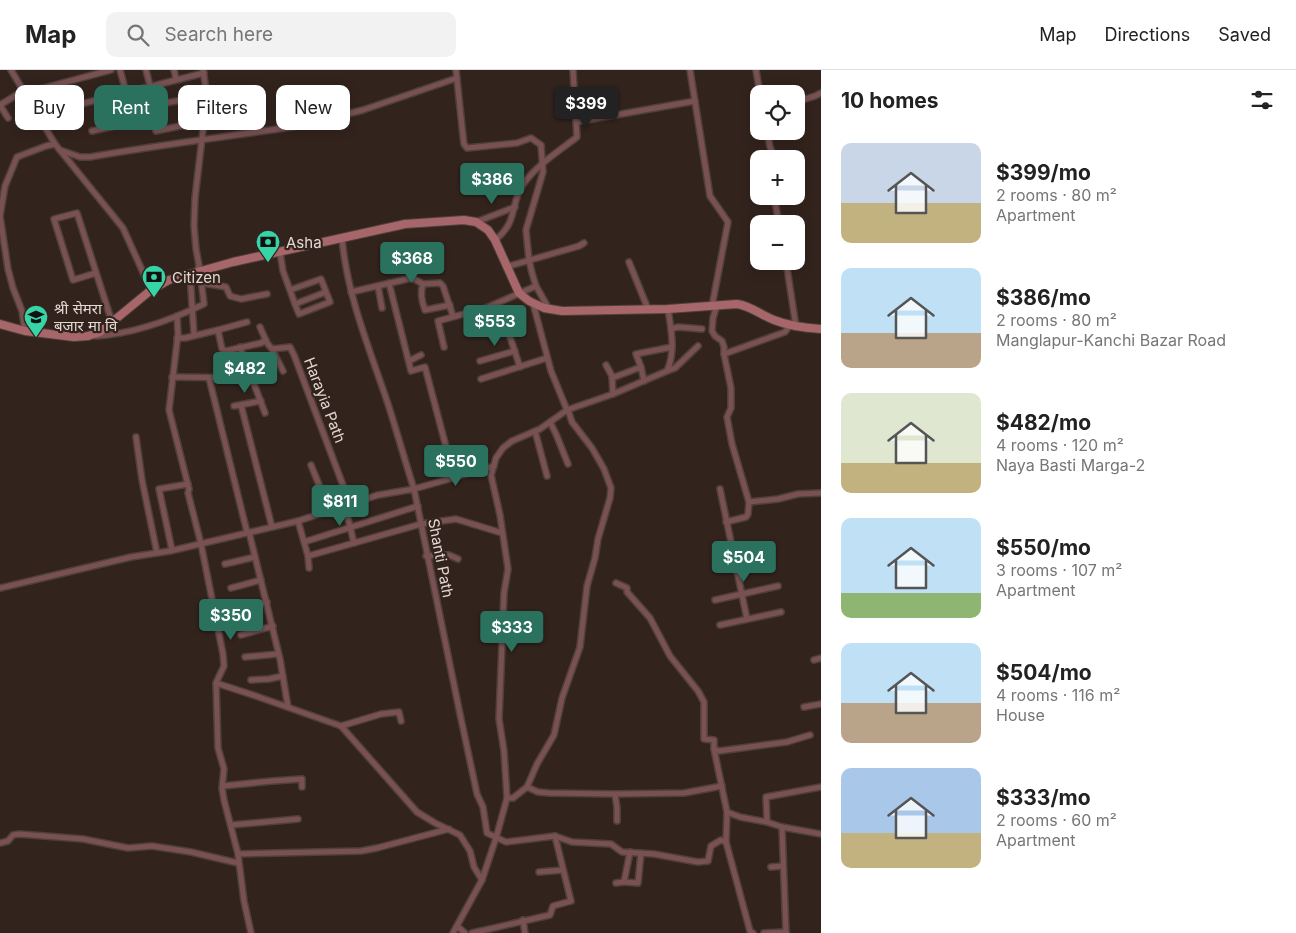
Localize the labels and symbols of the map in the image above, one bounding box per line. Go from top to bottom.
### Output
pin: $399 [556,87,616,129]
pin: $386 [462,162,522,205]
bank icon: Asha [255,229,281,263]
place label: Asha [286,233,322,252]
pin: $368 [382,242,442,284]
bank icon: Citizen [141,264,167,298]
place label: Citizen [172,268,221,287]
place label: श्री सेमरा बजार मा वि [54,299,118,335]
school or university icon: श्री सेमरा बजार मा वि [23,304,49,338]
pin: $553 [465,304,525,347]
pin: $482 [215,352,275,394]
street label: Harayia Path [300,355,350,445]
pin: $550 [426,444,486,487]
pin: $811 [310,484,370,527]
street label: Shanti Path [424,517,458,599]
pin: $504 [714,540,774,583]
pin: $350 [201,598,261,641]
pin: $333 [482,610,542,653]

